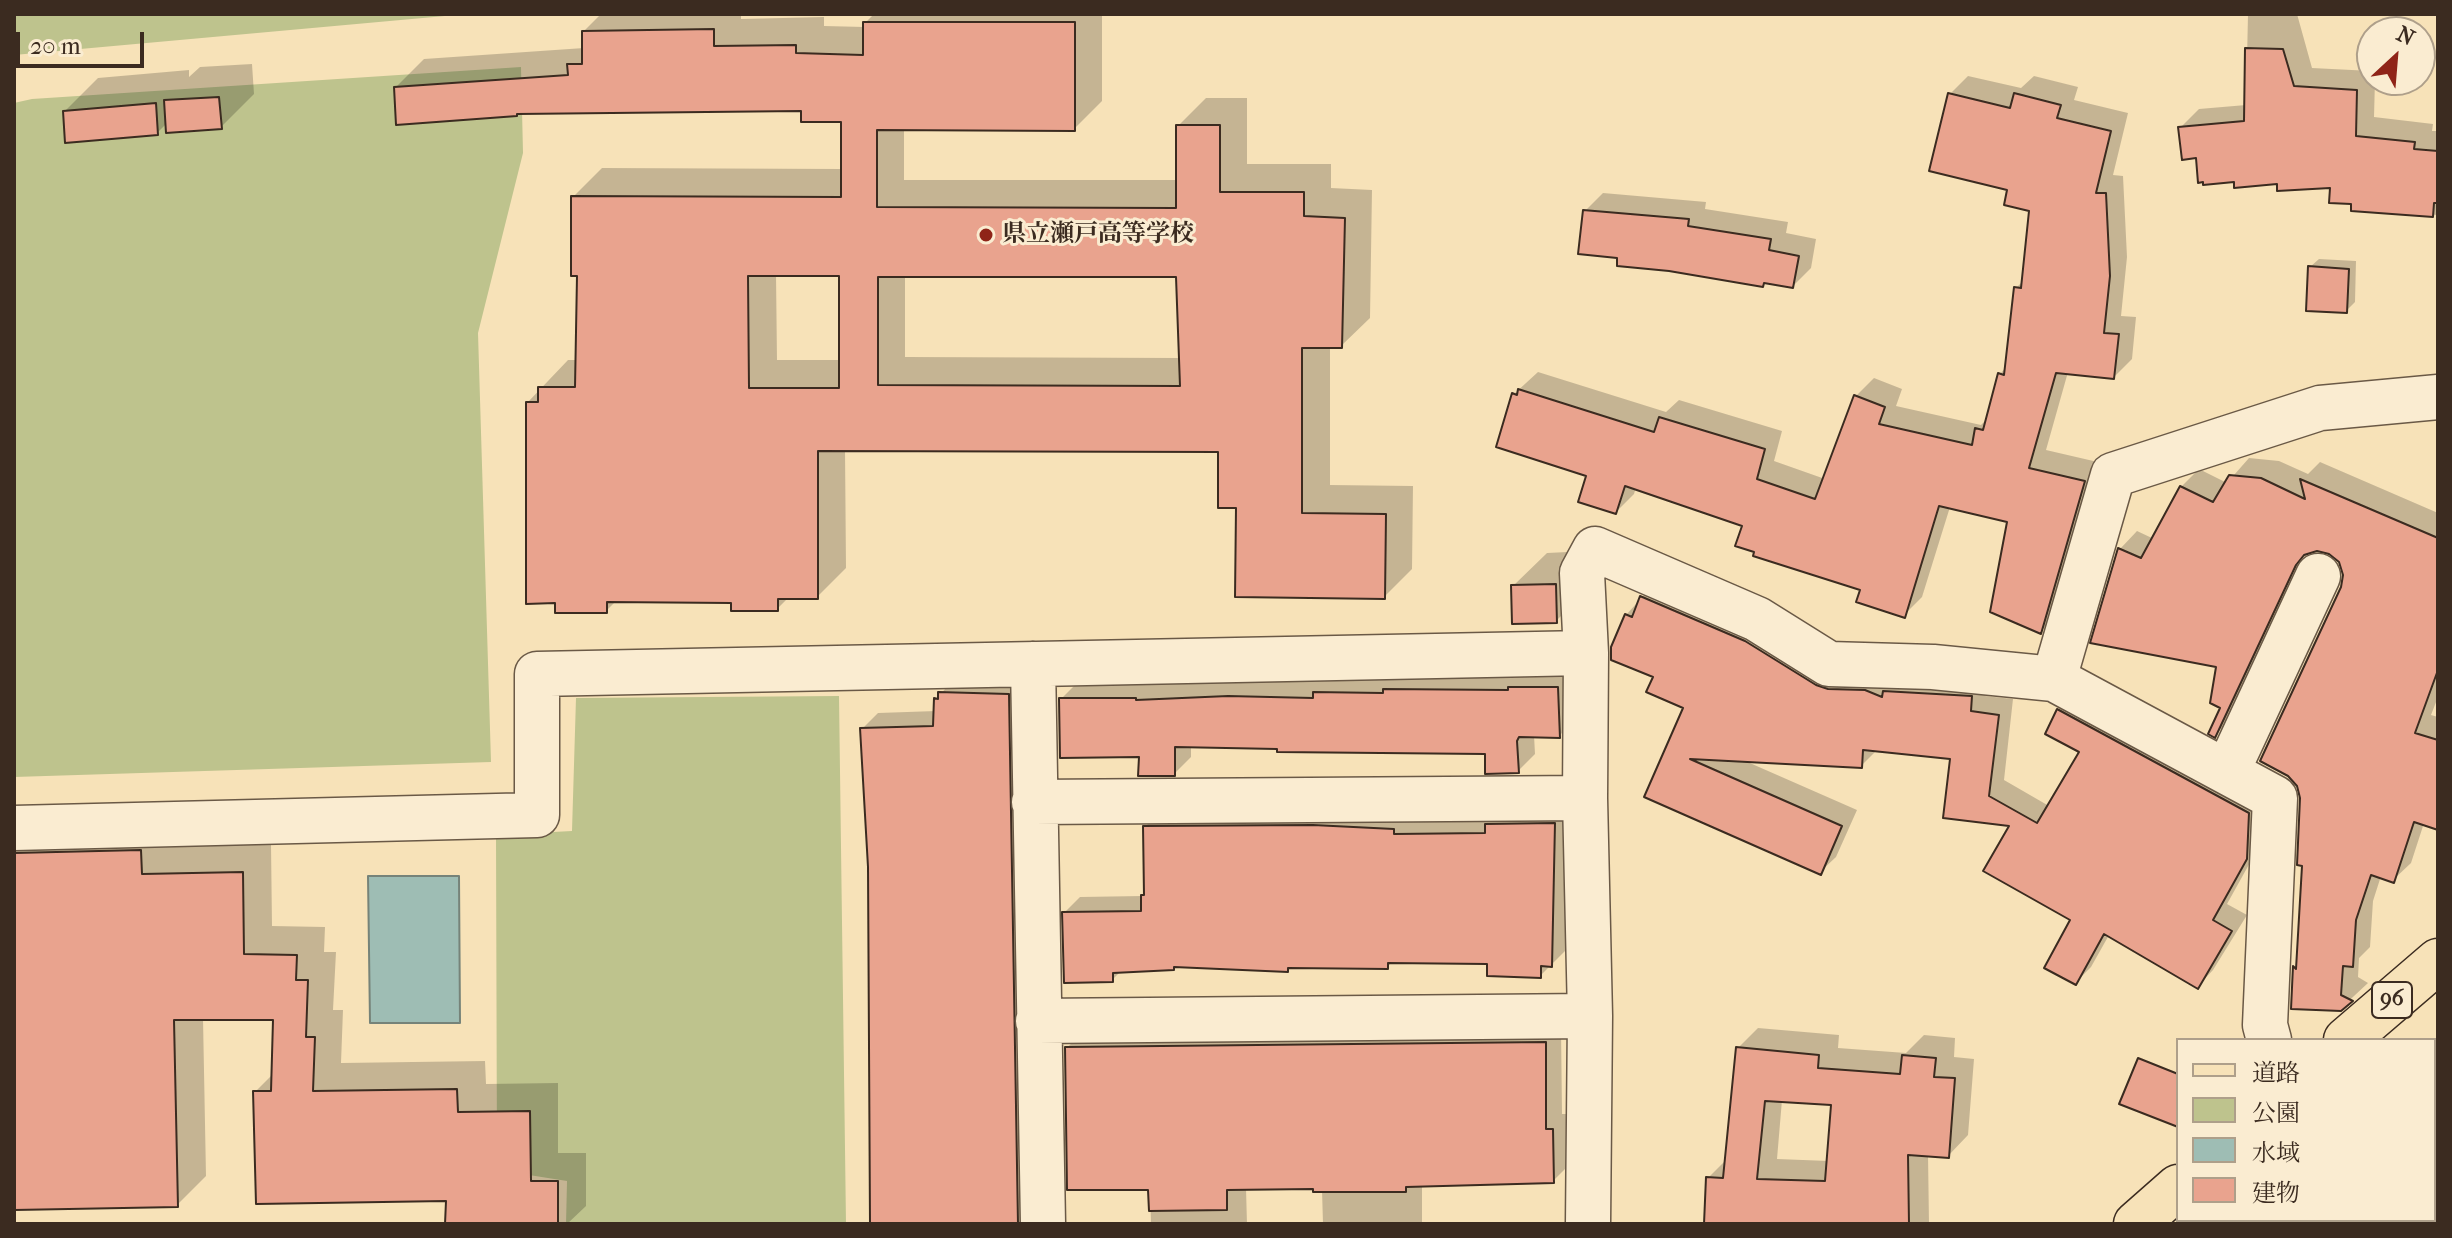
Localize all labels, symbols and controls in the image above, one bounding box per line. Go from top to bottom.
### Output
scale bar [20,16,148,66]
north arrow [2356,16,2436,96]
text: N [2392,21,2419,52]
text: 20 m [30,32,81,60]
place label: 県立瀬戸高等学校 [1002,221,1194,249]
marker: 県立瀬戸高等学校 [977,226,995,244]
road number: 96 [2372,982,2412,1018]
legend [2176,1038,2436,1222]
text: 道路 [2252,1059,2300,1087]
text: 公園 [2252,1099,2300,1127]
text: 水域 [2252,1139,2300,1167]
text: 建物 [2252,1179,2300,1207]

